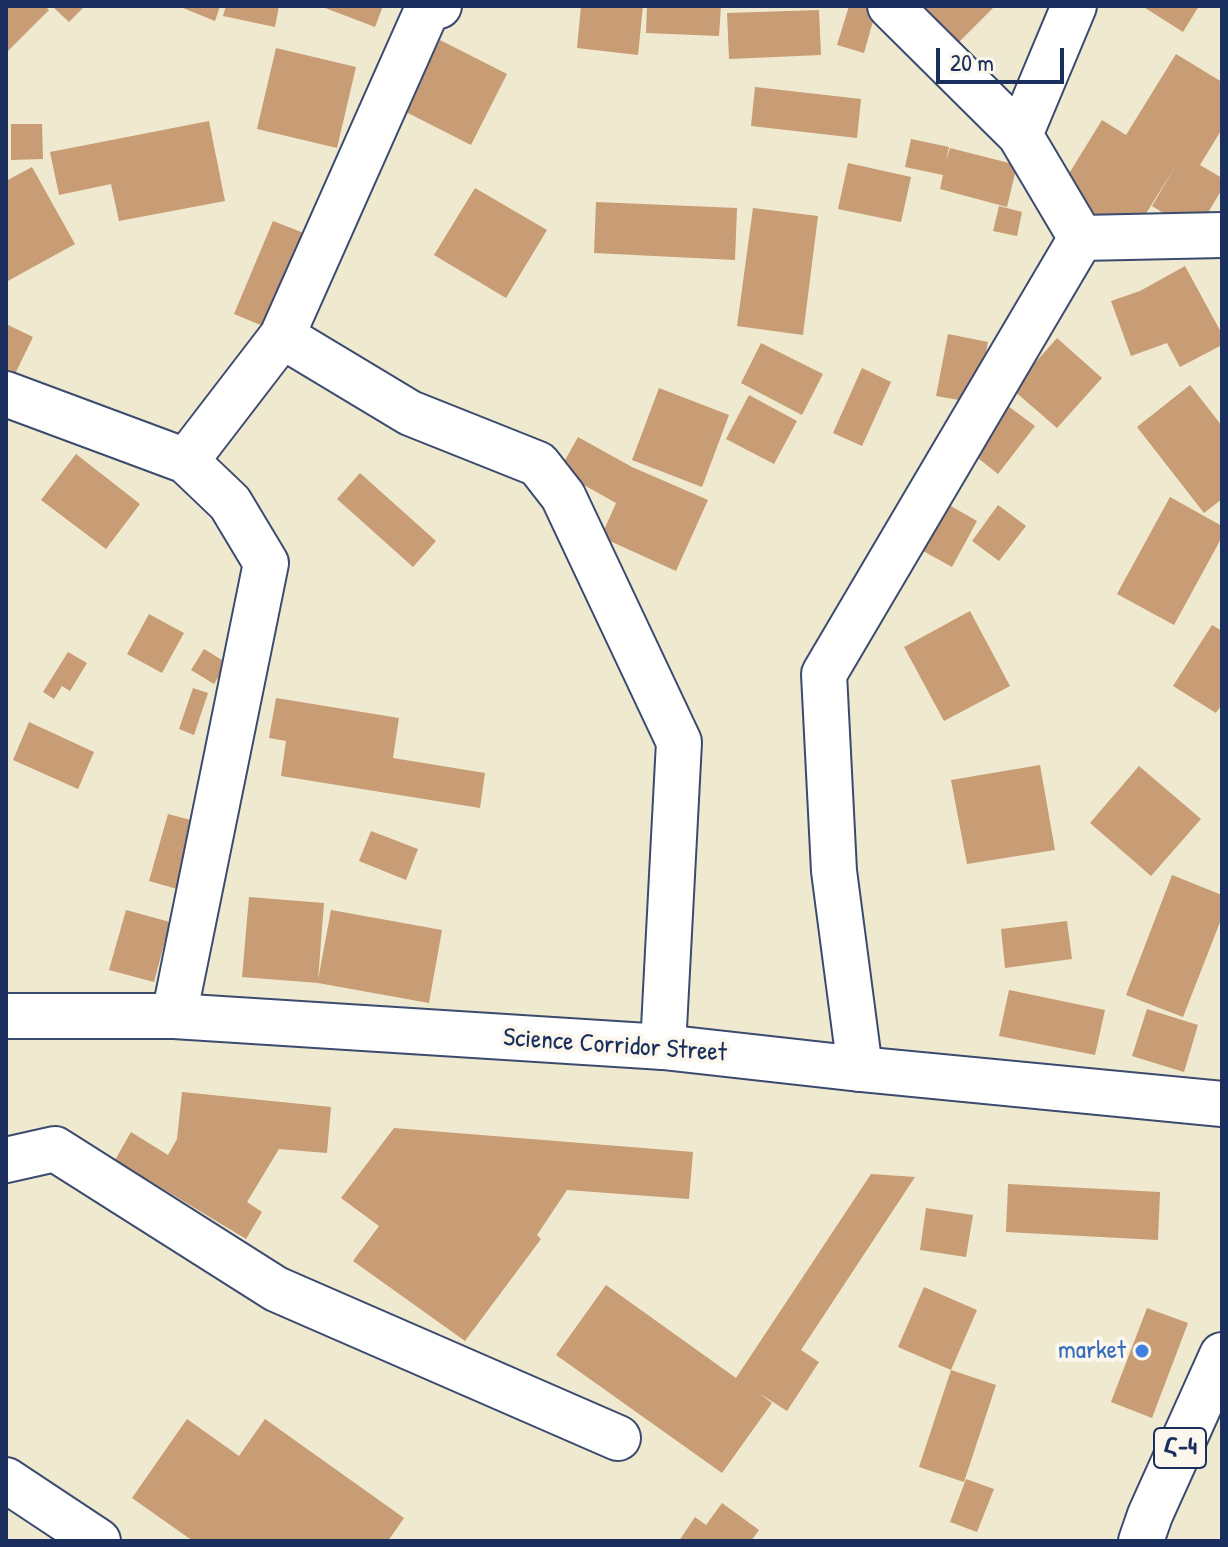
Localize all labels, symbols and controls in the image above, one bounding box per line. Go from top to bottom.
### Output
scale bar [940,32,1068,82]
text: 20 m [950,46,994,78]
street label: Science Corridor Street [502,1023,728,1069]
place label: market [1058,1335,1126,1367]
marker: market [1133,1342,1151,1360]
road number: Հ-4 [1154,1428,1206,1468]

